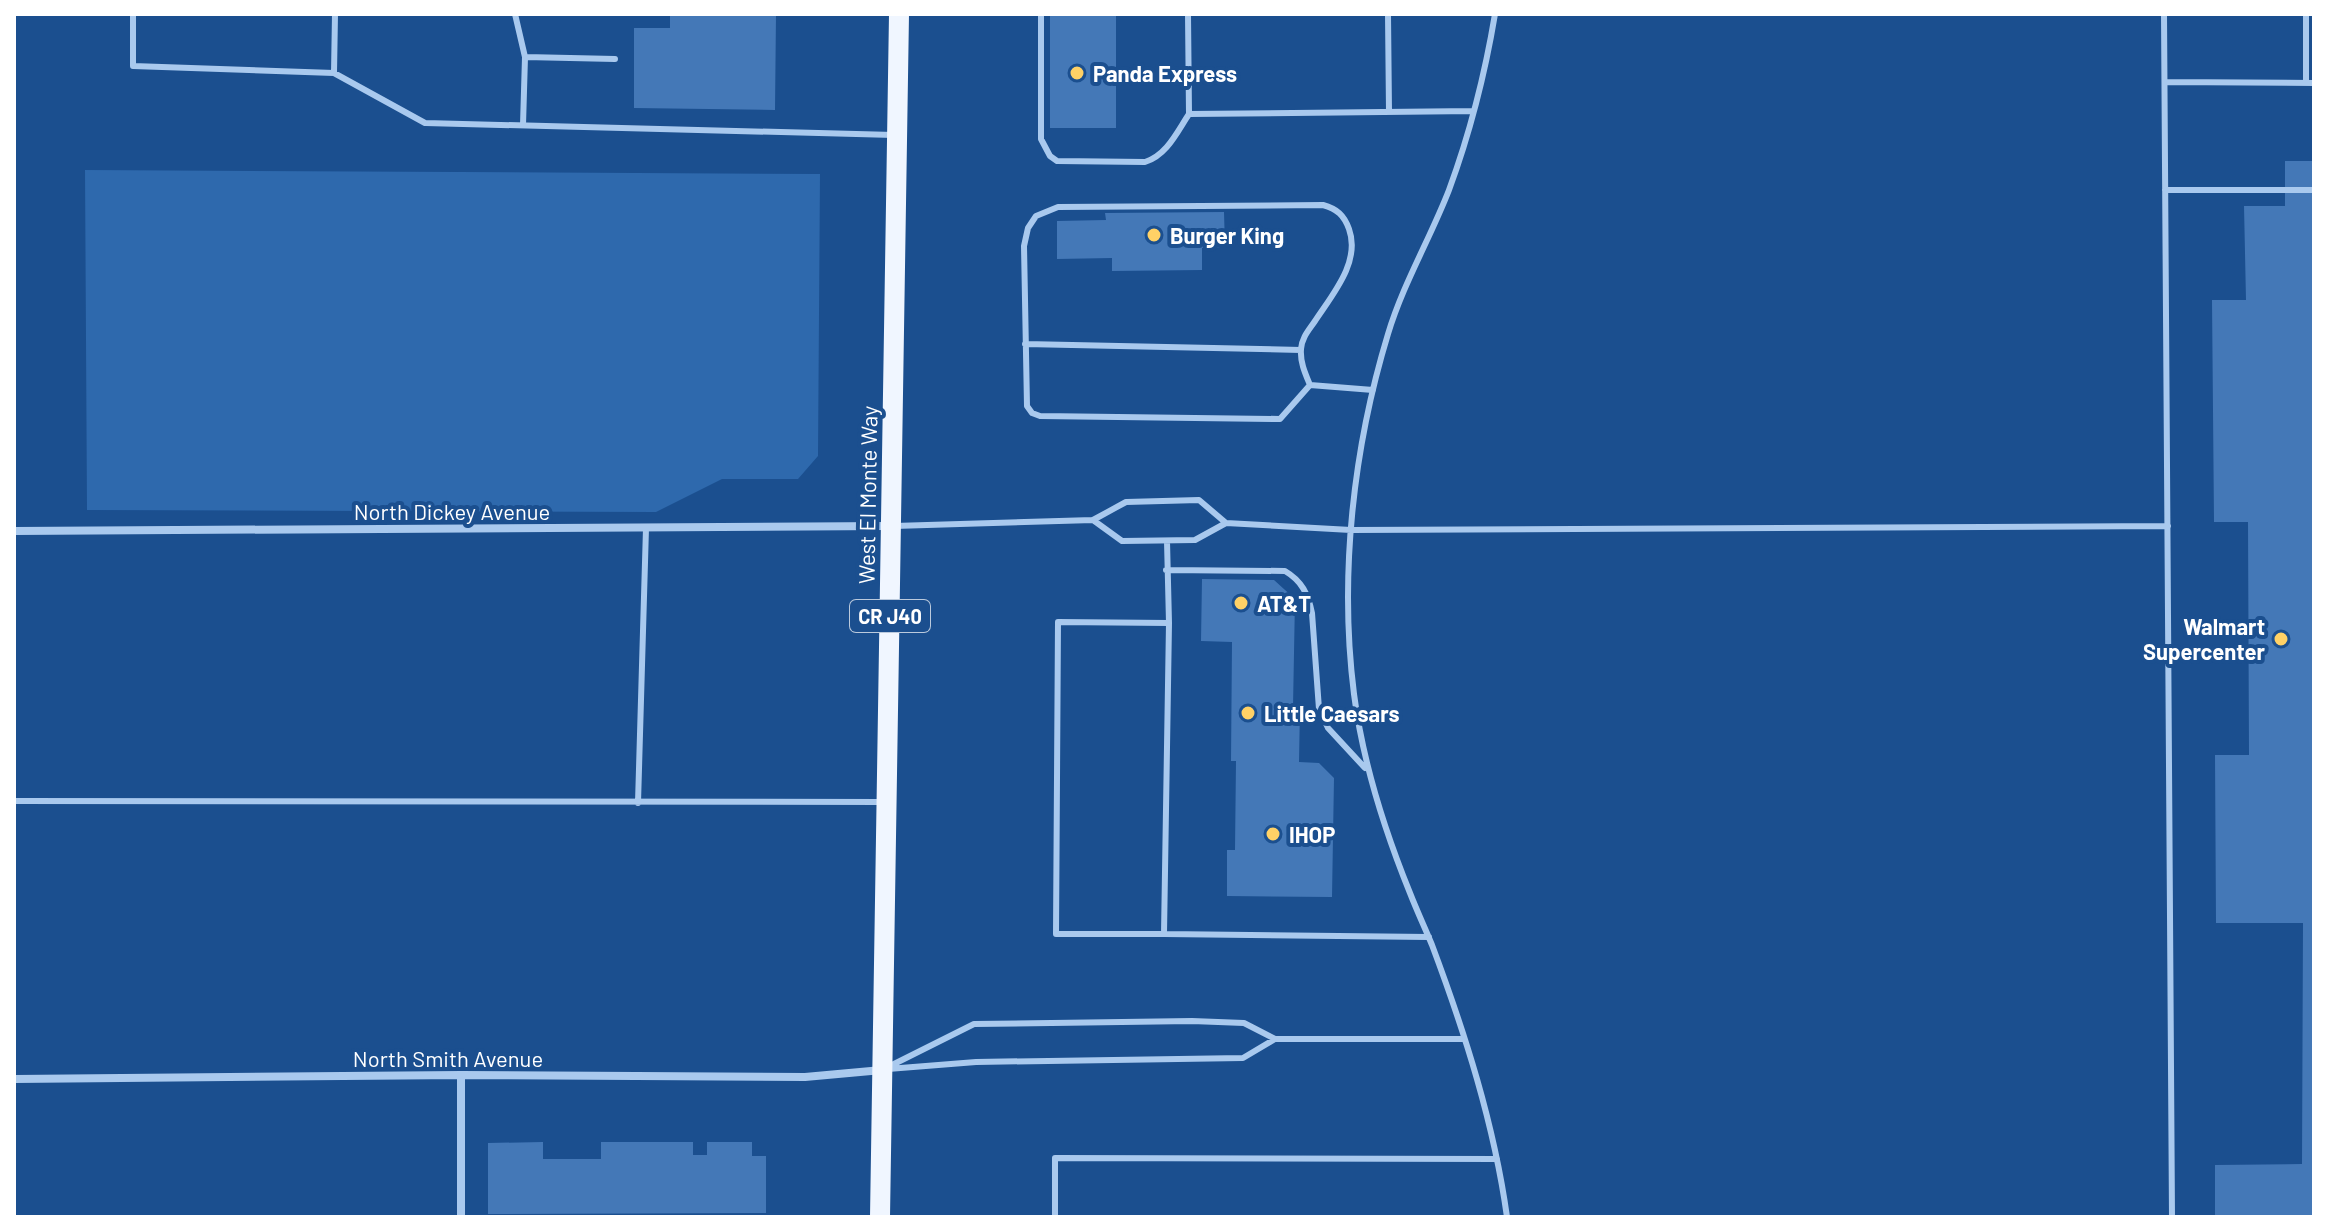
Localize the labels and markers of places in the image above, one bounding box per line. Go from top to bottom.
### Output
place label: Panda Express [1093,60,1237,86]
marker: Panda Express [1068,64,1086,82]
place label: Burger King [1170,222,1284,248]
marker: Burger King [1145,226,1163,244]
place label: AT&T [1257,590,1311,616]
marker: AT&T [1232,594,1250,612]
place label: Walmart Supercenter [2143,613,2266,664]
marker: Walmart Supercenter [2272,630,2290,648]
place label: Little Caesars [1264,700,1399,726]
marker: Little Caesars [1239,704,1257,722]
place label: IHOP [1289,821,1335,847]
marker: IHOP [1264,825,1282,843]

